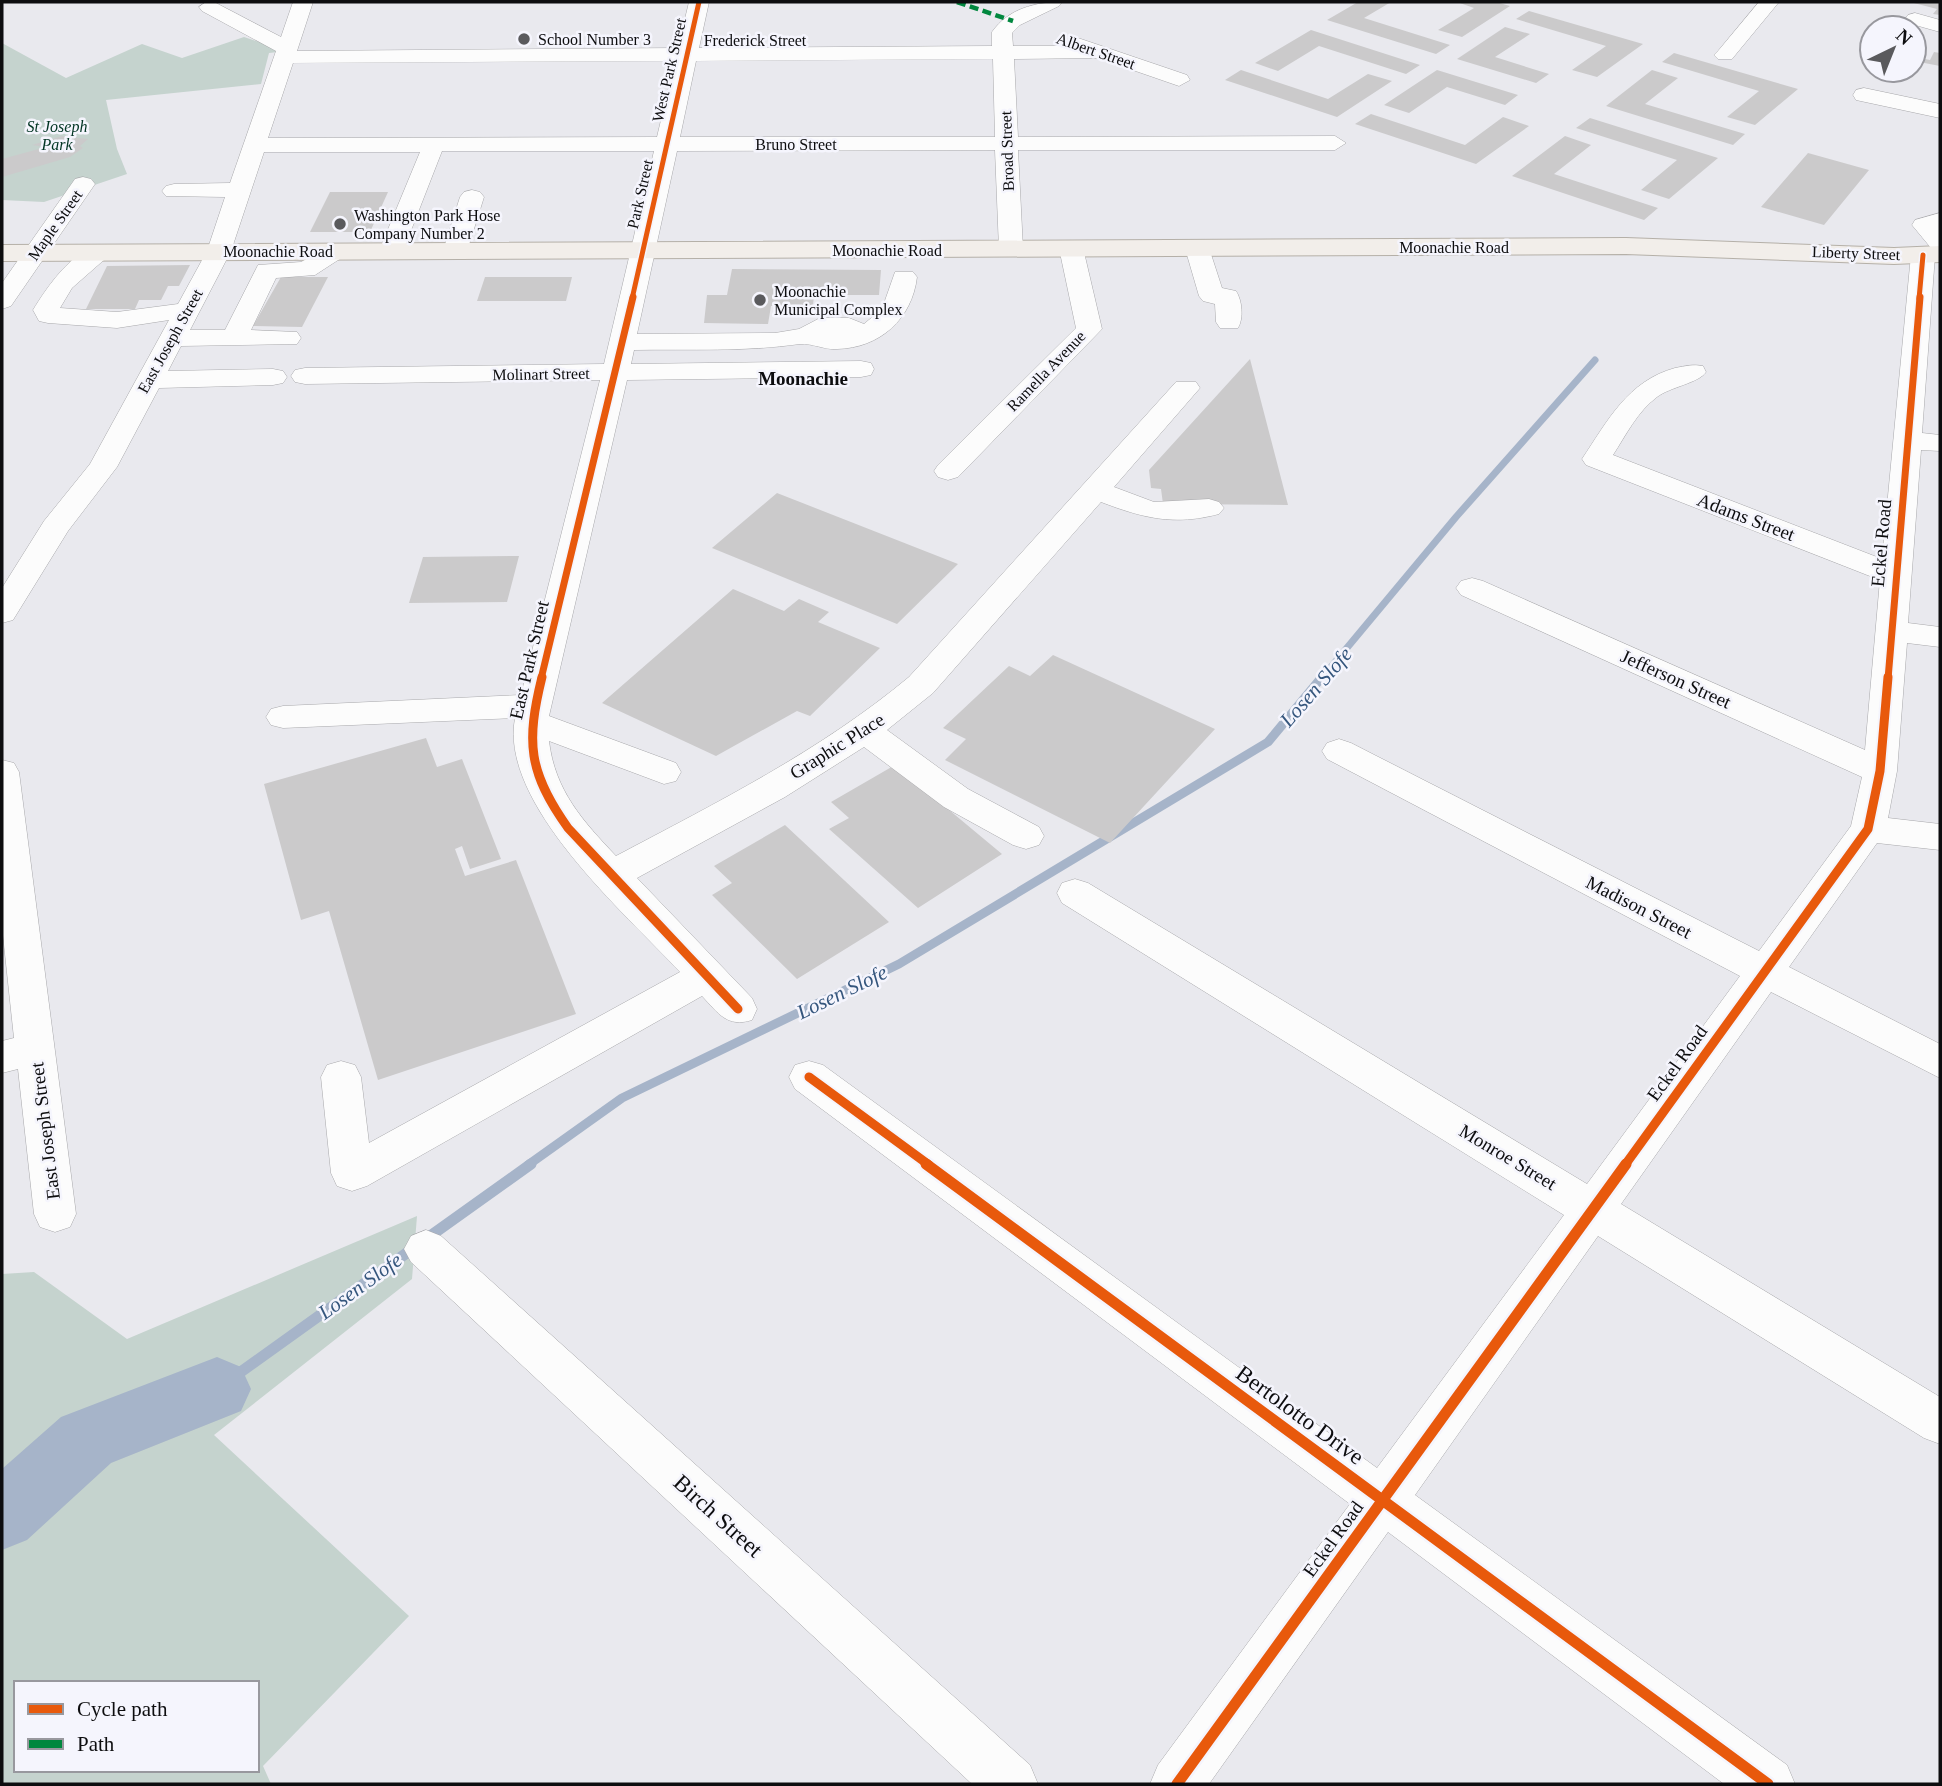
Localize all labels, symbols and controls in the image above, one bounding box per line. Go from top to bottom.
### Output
north arrow [1858,14,1928,84]
street label: West Park Street [649,16,689,124]
text: N [1892,25,1917,49]
street label: Albert Street [1054,30,1138,73]
marker: School Number 3 [516,31,532,47]
place label: School Number 3 [538,31,651,48]
street label: Frederick Street [704,32,807,49]
street label: Broad Street [997,110,1017,191]
park label: St Joseph Park [27,118,87,153]
street label: Bruno Street [755,136,837,153]
street label: Park Street [624,157,656,230]
street label: Maple Street [24,186,87,264]
place label: Washington Park Hose Company Number 2 [354,207,500,243]
marker: Washington Park Hose Company Number 2 [332,216,348,232]
street label: Moonachie Road [1399,239,1509,256]
street label: Moonachie Road [832,242,942,259]
street label: Moonachie Road [223,243,333,260]
street label: Liberty Street [1811,243,1901,264]
place label: Moonachie Municipal Complex [774,283,902,319]
street label: East Joseph Street [134,285,207,397]
marker: Moonachie Municipal Complex [752,292,768,308]
street label: Ramella Avenue [1003,327,1089,415]
street label: Molinart Street [492,365,590,383]
district label: Moonachie [758,368,848,389]
street label: Adams Street [1694,489,1798,545]
street label: Eckel Road [1867,498,1895,588]
street label: East Park Street [505,598,553,721]
water label: Losen Slofe [1274,642,1357,732]
street label: Jefferson Street [1618,645,1735,713]
street label: Graphic Place [786,709,888,783]
street label: Madison Street [1583,871,1696,943]
water label: Losen Slofe [792,960,891,1025]
street label: Eckel Road [1643,1021,1712,1105]
street label: East Joseph Street [26,1060,64,1201]
street label: Monroe Street [1456,1120,1561,1194]
water label: Losen Slofe [313,1248,406,1325]
street label: Bertolotto Drive [1231,1360,1369,1470]
street label: Birch Street [669,1470,768,1563]
street label: Eckel Road [1299,1497,1368,1581]
legend [14,1681,259,1772]
text: Cycle path [77,1697,168,1721]
text: Path [77,1732,115,1756]

